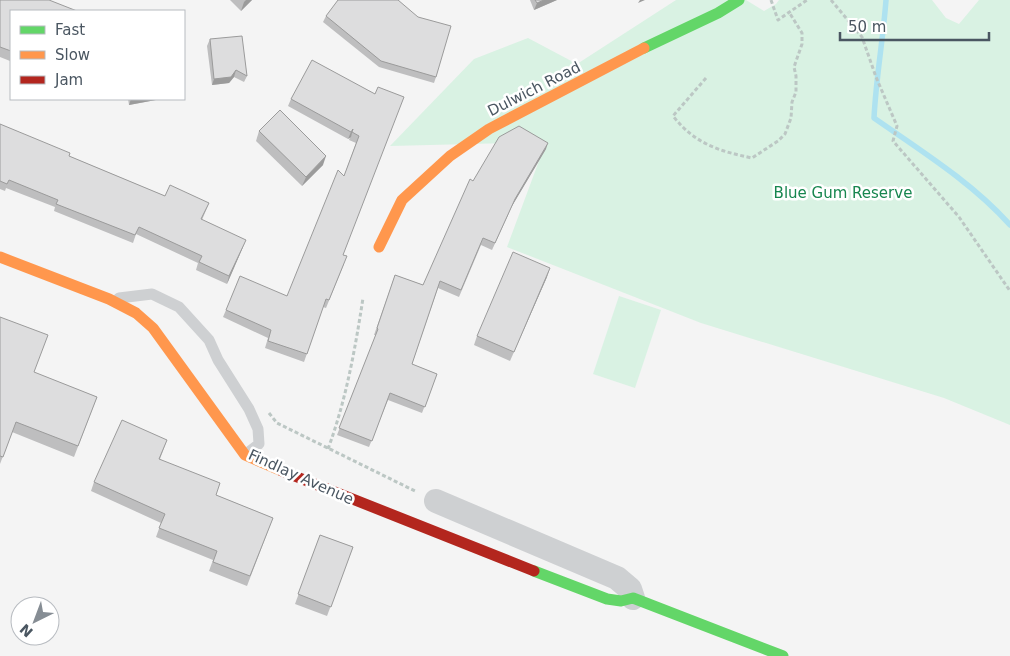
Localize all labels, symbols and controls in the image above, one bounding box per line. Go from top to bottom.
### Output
legend [10,10,185,100]
scale bar [840,10,989,42]
text: 50 m [848,18,886,36]
text: Fast [55,21,85,39]
text: Slow [55,46,90,64]
street label: Dulwich Road [485,58,583,120]
text: Jam [54,71,83,89]
park label: Blue Gum Reserve [774,184,912,202]
street label: Findlay Avenue [246,446,356,508]
north arrow [10,596,60,646]
text: N [17,621,36,641]

